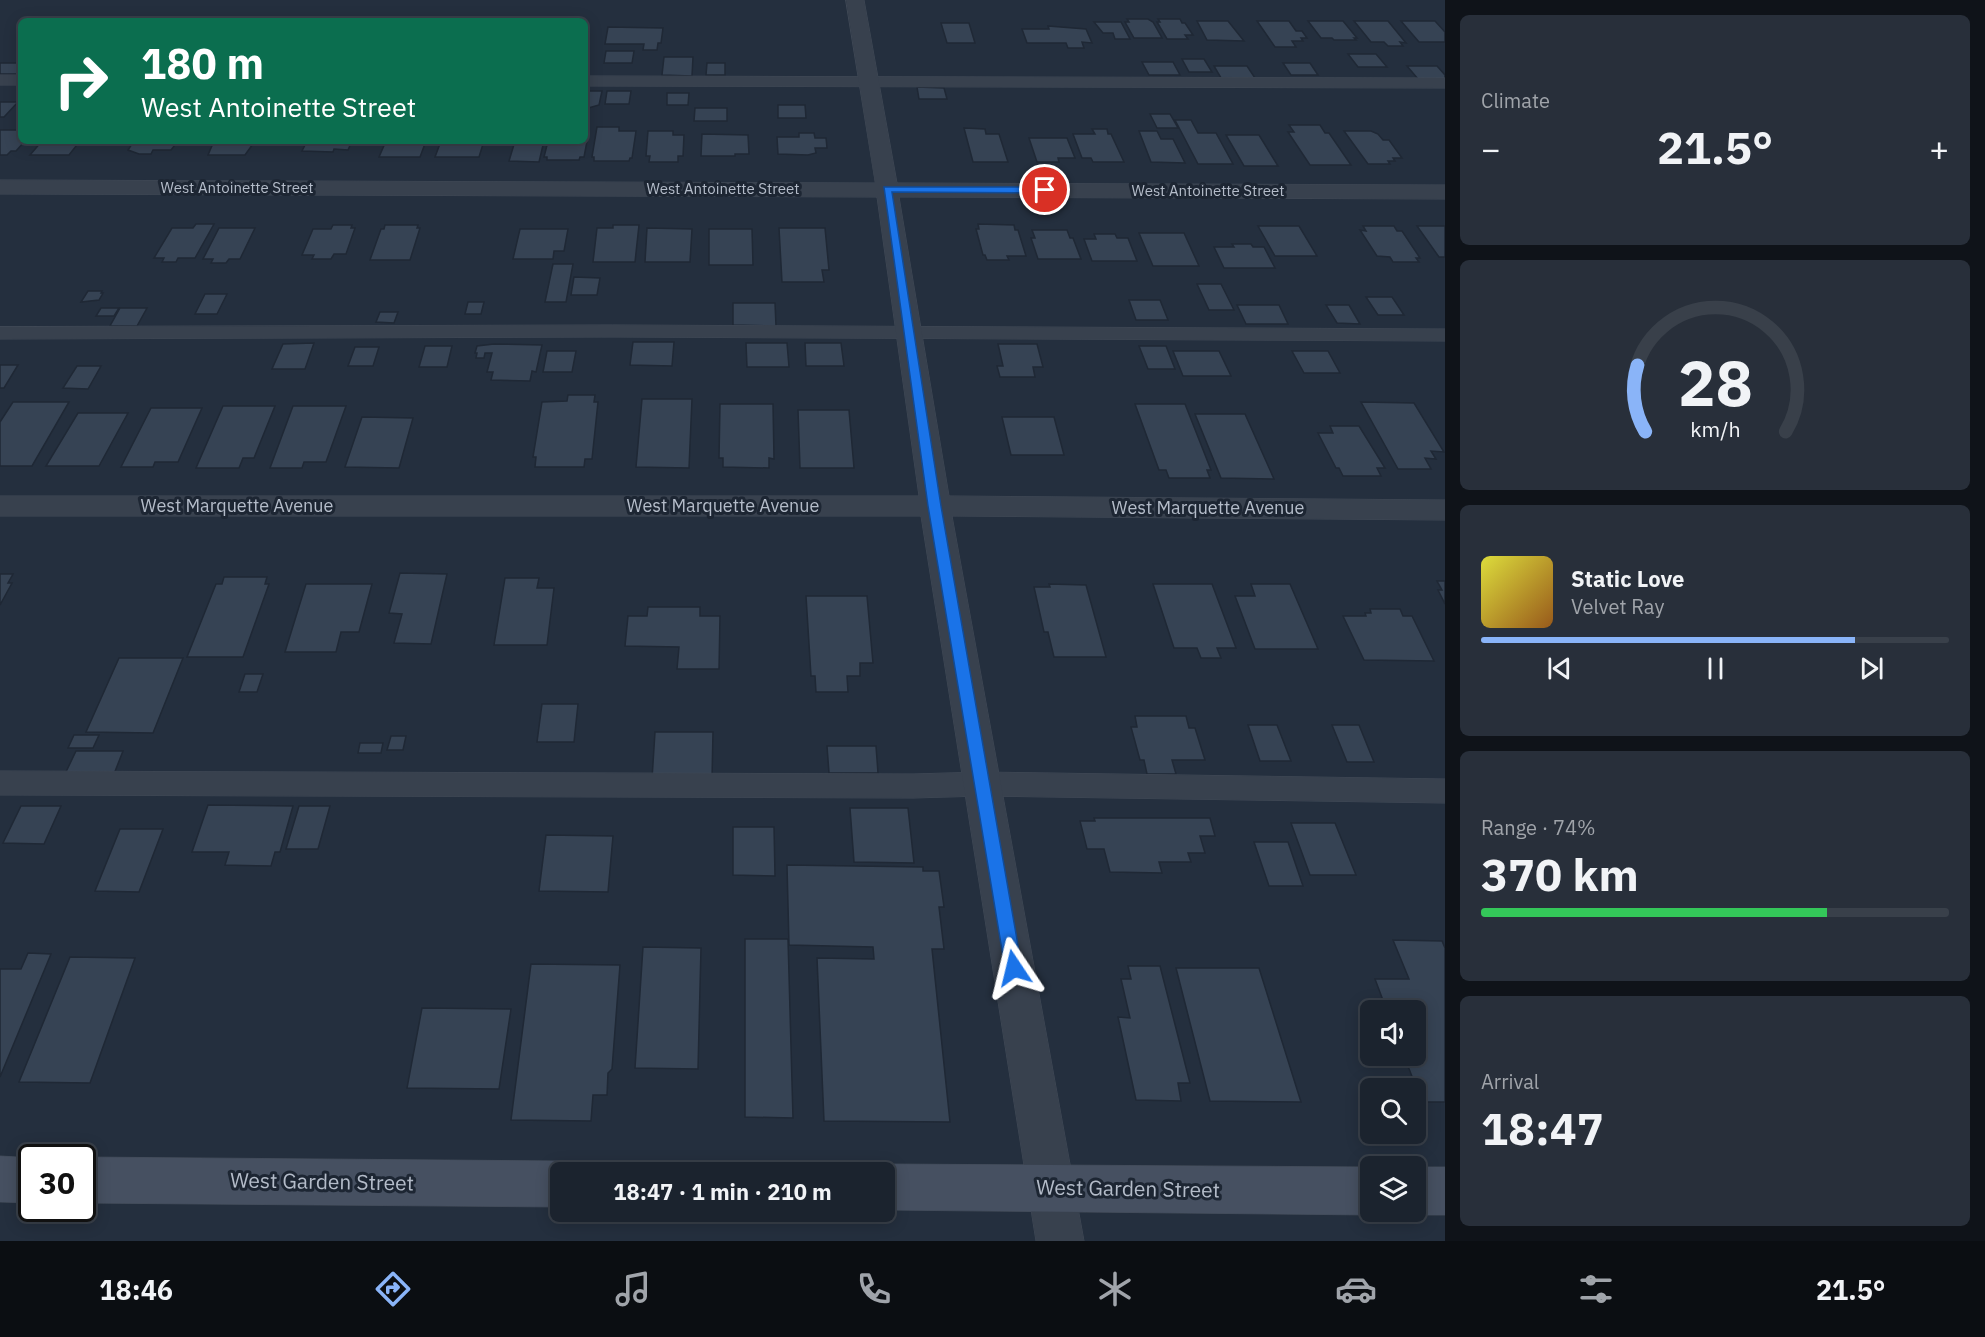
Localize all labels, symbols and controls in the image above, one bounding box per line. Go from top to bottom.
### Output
text: 180 m [141,36,264,91]
icon: right [42,42,120,120]
text: Climate [1481,87,1550,114]
text: West Antoinette Street [141,89,416,124]
text: 21.5° [1657,118,1773,176]
text: − [1481,127,1501,170]
text: + [1929,127,1949,170]
pin [1019,164,1070,215]
icon: arrive [1028,173,1061,206]
street label: West Antoinette Street [161,178,313,197]
street label: West Antoinette Street [647,179,799,198]
street label: West Antoinette Street [1132,181,1284,200]
text: 28 [1678,342,1752,423]
text: km/h [1690,416,1740,444]
street label: West Marquette Avenue [141,494,333,517]
street label: West Marquette Avenue [627,494,819,517]
street label: West Marquette Avenue [1112,496,1304,519]
text: Static Love [1571,564,1684,593]
text: Velvet Ray [1571,593,1664,620]
icon: previous [1543,652,1576,685]
icon: pause [1699,652,1732,685]
icon: next [1855,652,1888,685]
text: Range · 74% [1481,814,1596,841]
text: 370 km [1481,845,1639,903]
position arrow [982,936,1046,1000]
map controls [1360,1000,1426,1222]
button: sound [1360,1000,1426,1066]
text: Arrival [1481,1068,1539,1095]
button: search [1360,1078,1426,1144]
text: 18:47 [1481,1099,1604,1157]
speed limit sign: 30 [18,1144,96,1222]
button: layers [1360,1156,1426,1222]
street label: West Garden Street [230,1165,414,1197]
street label: West Garden Street [1036,1172,1220,1204]
text: 18:47 · 1 min · 210 m [613,1177,832,1206]
icon: directions [372,1268,414,1310]
icon: music [612,1268,654,1310]
icon: phone [853,1268,895,1310]
icon: climate [1094,1268,1136,1310]
icon: car [1335,1268,1377,1310]
icon: filters [1575,1268,1617,1310]
text: 18:46 [99,1272,173,1307]
text: 21.5° [1816,1272,1886,1307]

